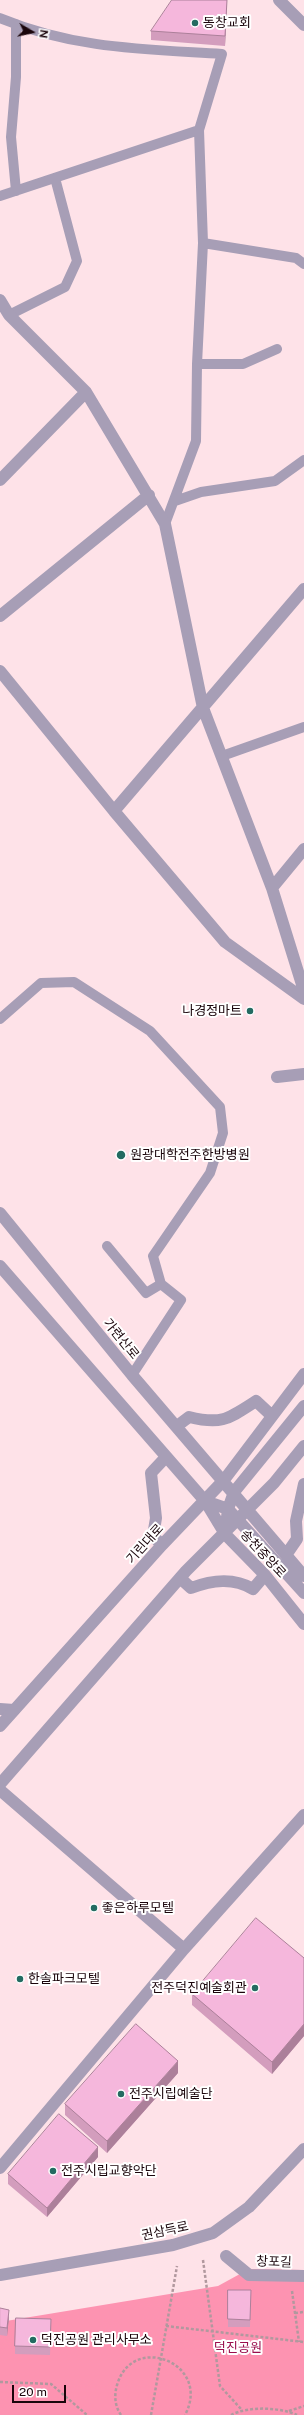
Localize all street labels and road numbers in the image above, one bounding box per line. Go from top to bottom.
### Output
street label: 가련산로 [100,1316,142,1362]
street label: 기린대로 [123,1521,167,1567]
street label: 송천중앙로 [237,1527,289,1581]
street label: 권삼득로 [140,2218,190,2244]
street label: 창포길 [256,2254,292,2270]

